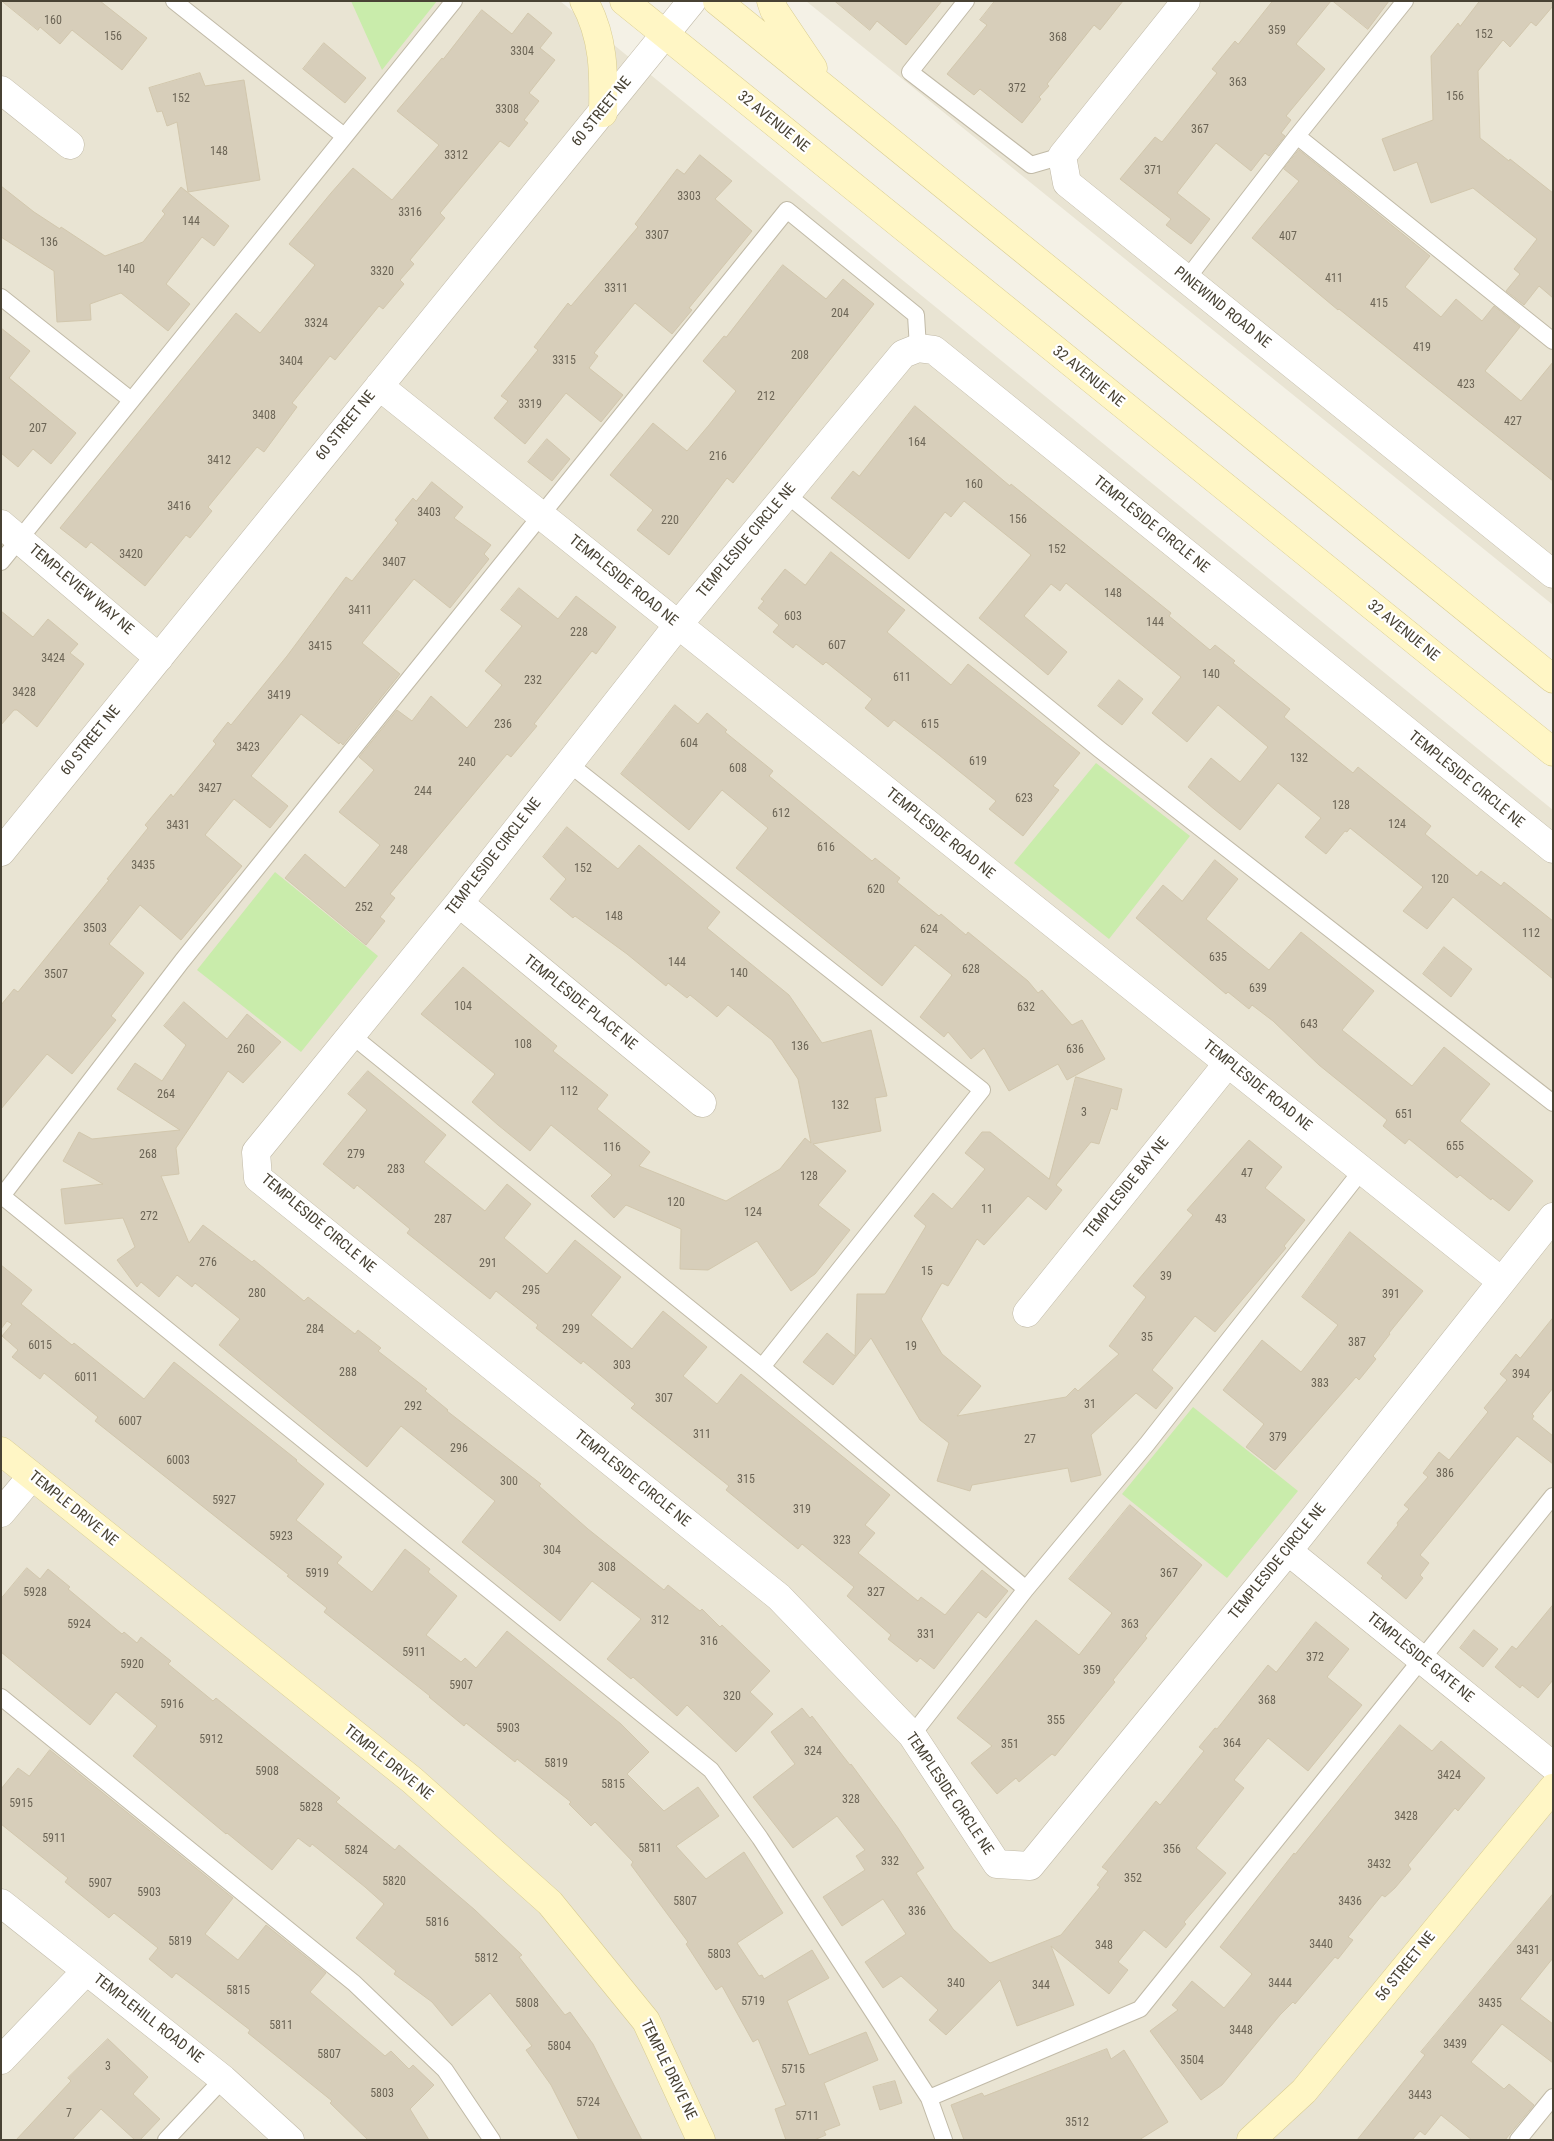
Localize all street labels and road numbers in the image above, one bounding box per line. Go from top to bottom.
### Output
street label: 60 STREET NE [568,73,636,151]
street label: 32 AVENUE NE [733,87,813,157]
street label: PINEWIND ROAD NE [1170,263,1274,353]
street label: 32 AVENUE NE [1048,342,1128,412]
street label: 60 STREET NE [312,387,380,465]
street label: TEMPLESIDE CIRCLE NE [1089,473,1213,577]
street label: TEMPLESIDE CIRCLE NE [694,480,800,602]
street label: TEMPLESIDE ROAD NE [565,532,681,630]
street label: TEMPLEVIEW WAY NE [25,541,137,639]
street label: 32 AVENUE NE [1363,596,1443,666]
street label: 60 STREET NE [57,702,125,780]
street label: TEMPLESIDE CIRCLE NE [1404,728,1528,832]
street label: TEMPLESIDE ROAD NE [882,785,998,883]
street label: TEMPLESIDE CIRCLE NE [443,795,545,919]
street label: TEMPLESIDE PLACE NE [520,952,640,1054]
street label: TEMPLESIDE ROAD NE [1199,1037,1315,1135]
street label: TEMPLESIDE BAY NE [1081,1134,1173,1242]
street label: TEMPLESIDE CIRCLE NE [257,1171,379,1277]
street label: TEMPLESIDE CIRCLE NE [570,1427,694,1531]
street label: TEMPLE DRIVE NE [25,1468,121,1550]
street label: TEMPLESIDE CIRCLE NE [1226,1500,1330,1624]
street label: TEMPLESIDE GATE NE [1363,1609,1477,1707]
street label: TEMPLE DRIVE NE [340,1722,436,1804]
street label: TEMPLESIDE CIRCLE NE [901,1729,997,1859]
street label: 56 STREET NE [1372,1928,1440,2006]
street label: TEMPLEHILL ROAD NE [89,1971,207,2067]
street label: TEMPLE DRIVE NE [636,2017,700,2123]

